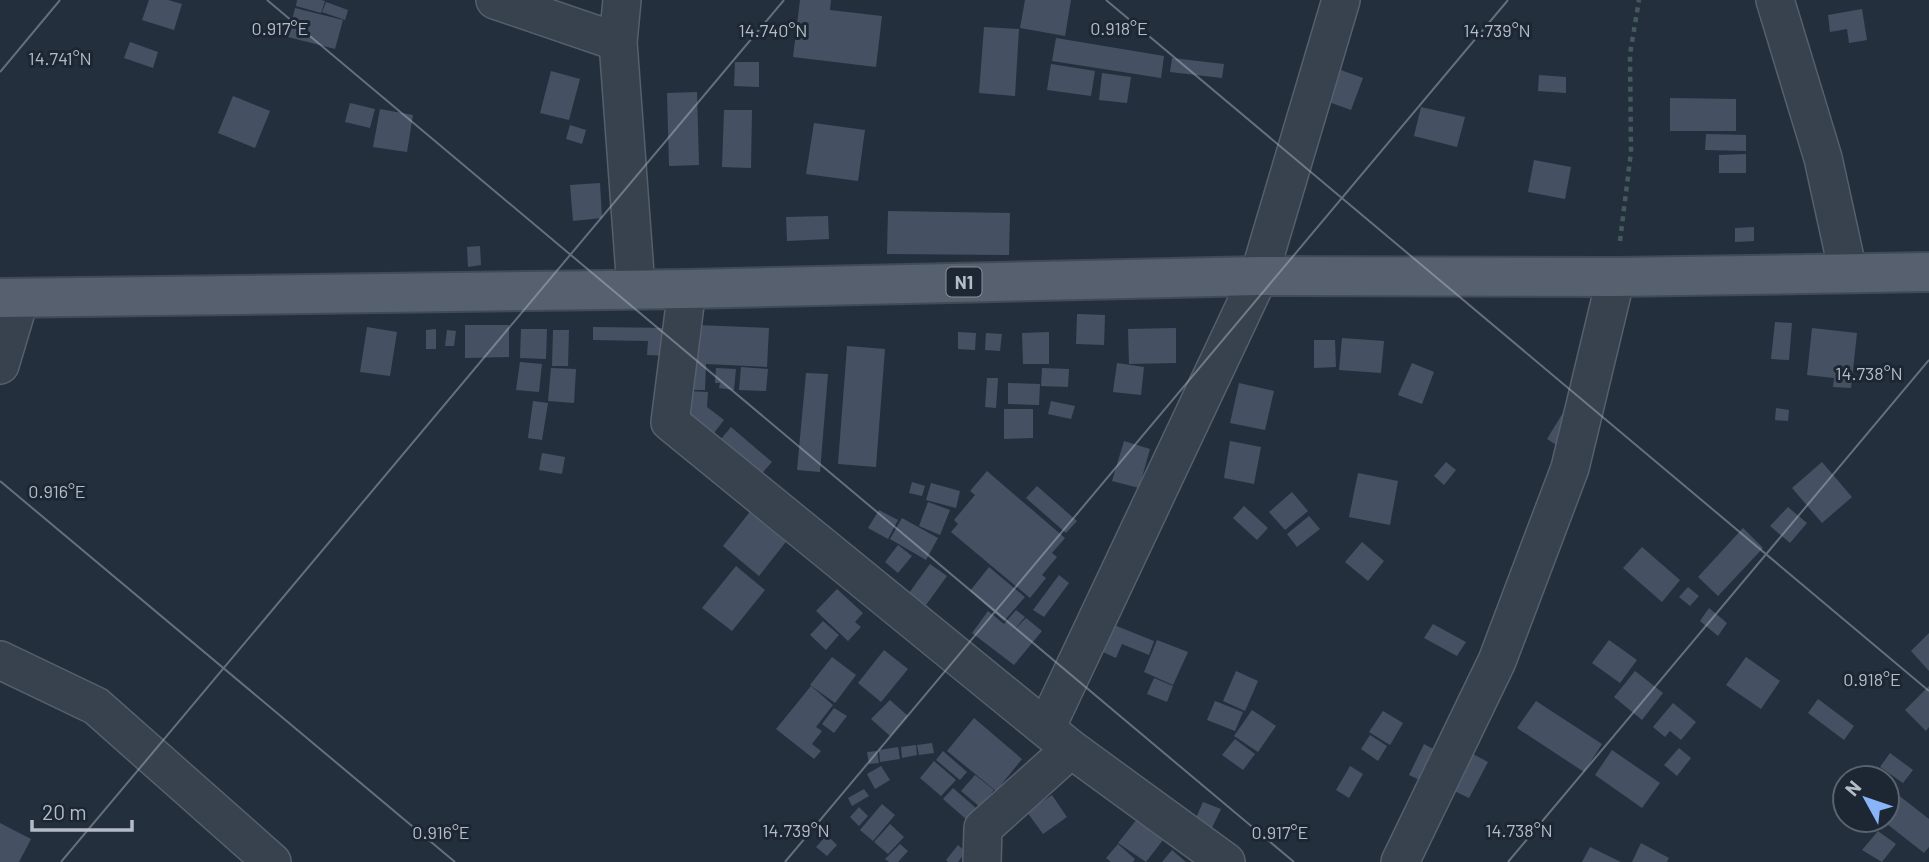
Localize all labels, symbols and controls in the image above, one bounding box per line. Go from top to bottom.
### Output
text: 0.917°E [252,17,308,39]
text: 0.918°E [1090,17,1148,39]
text: 14.740°N [739,19,807,41]
text: 14.739°N [1463,19,1531,41]
text: 14.741°N [28,47,92,69]
road number: N1 [946,268,982,296]
text: 14.738°N [1835,362,1903,384]
text: 0.916°E [28,480,86,502]
text: 0.918°E [1843,668,1901,690]
north arrow [1831,764,1901,834]
text: N [1840,776,1865,800]
scale bar [32,788,131,832]
text: 20 m [42,799,87,824]
text: 14.739°N [762,819,830,841]
text: 14.738°N [1485,819,1553,841]
text: 0.916°E [412,821,470,843]
text: 0.917°E [1252,821,1308,843]

